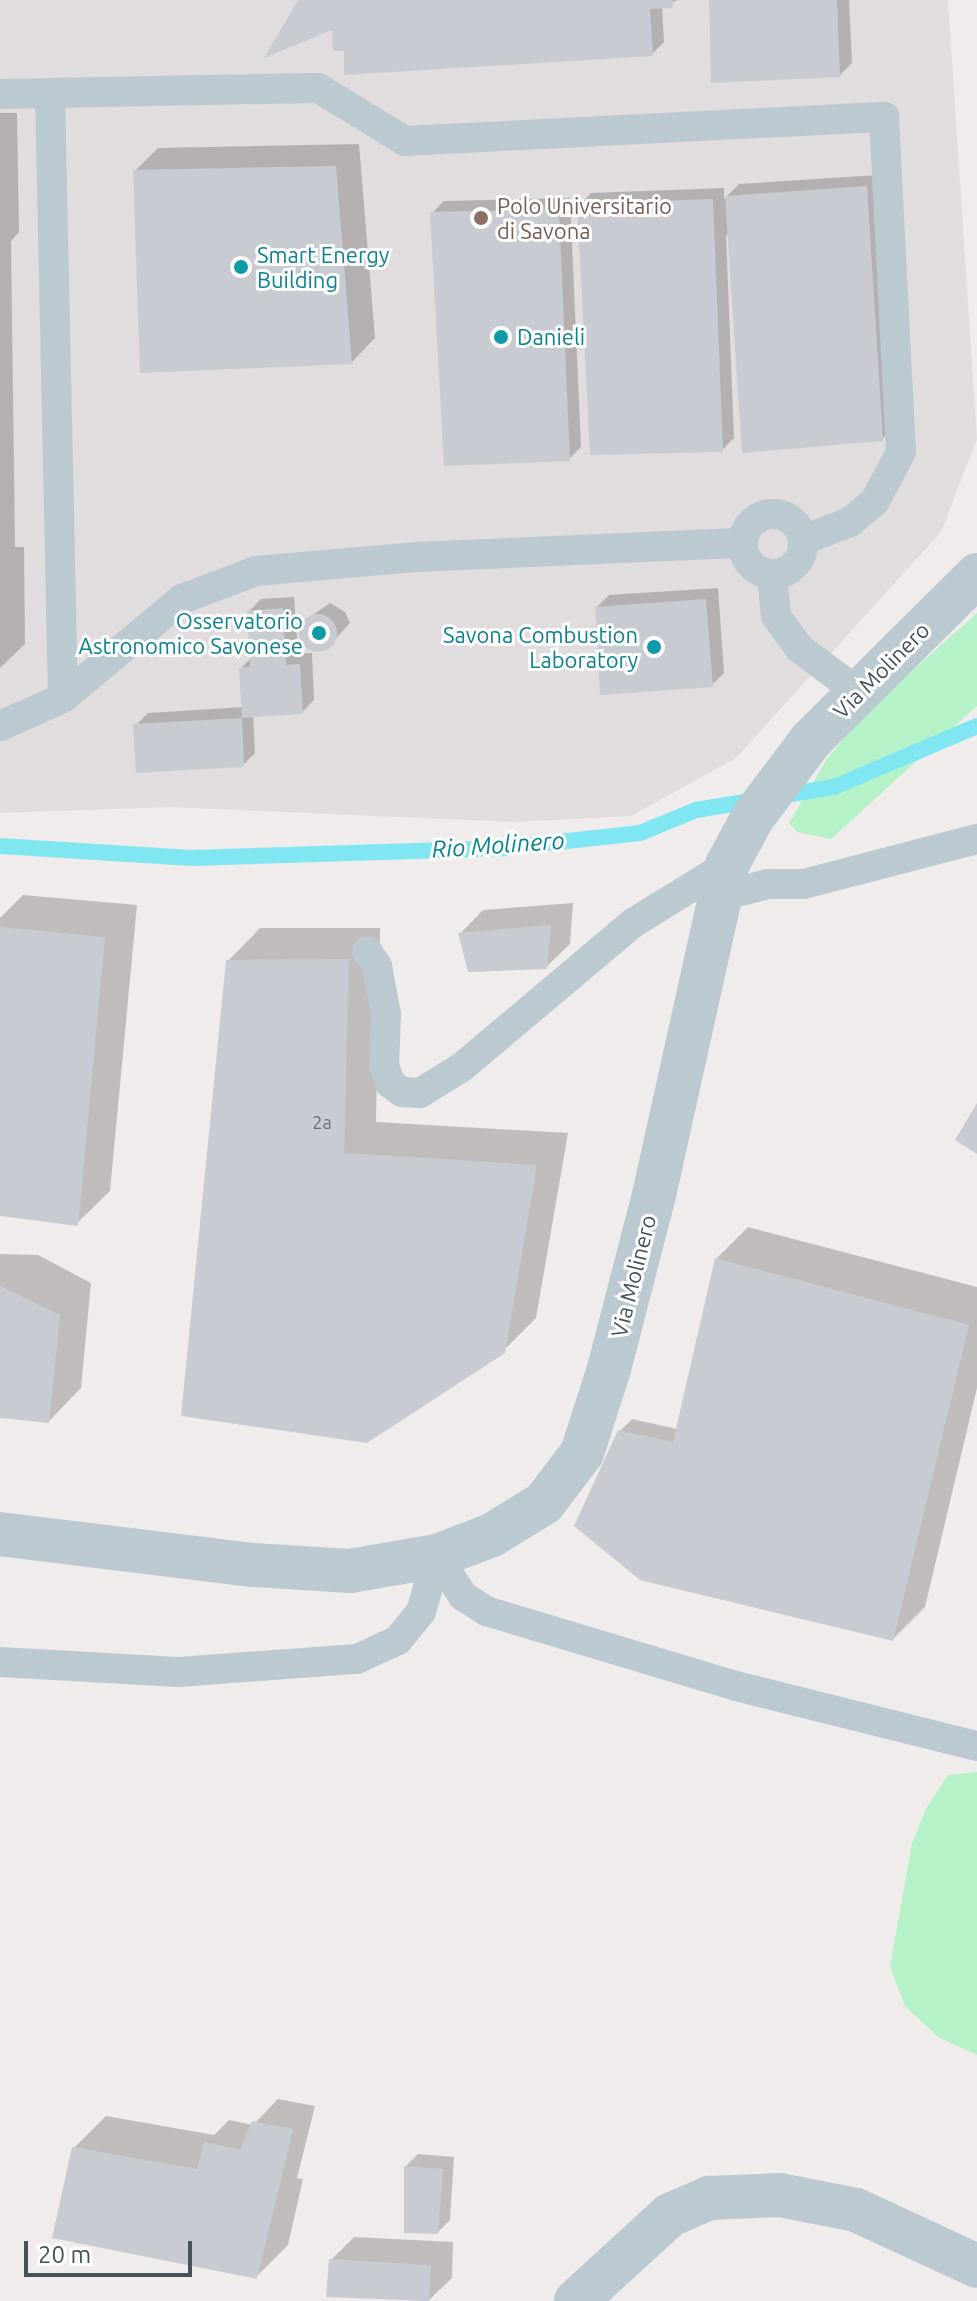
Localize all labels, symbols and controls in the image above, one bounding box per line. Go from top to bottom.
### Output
place label: Polo Universitario di Savona [497,192,672,244]
marker: Polo Universitario di Savona [472,209,490,227]
place label: Smart Energy Building [257,241,389,292]
marker: Smart Energy Building [232,258,250,276]
place label: Danieli [517,324,585,350]
marker: Danieli [492,328,510,346]
place label: Osservatorio Astronomico Savonese [78,607,303,658]
street label: Via Molinero [827,616,935,724]
place label: Savona Combustion Laboratory [443,621,638,672]
marker: Osservatorio Astronomico Savonese [310,624,328,642]
marker: Savona Combustion Laboratory [645,638,663,656]
water label: Rio Molinero [431,826,565,864]
house number: 2a [312,1111,332,1133]
street label: Via Molinero [605,1212,661,1340]
scale bar [28,2225,196,2275]
text: 20 m [38,2241,91,2268]

